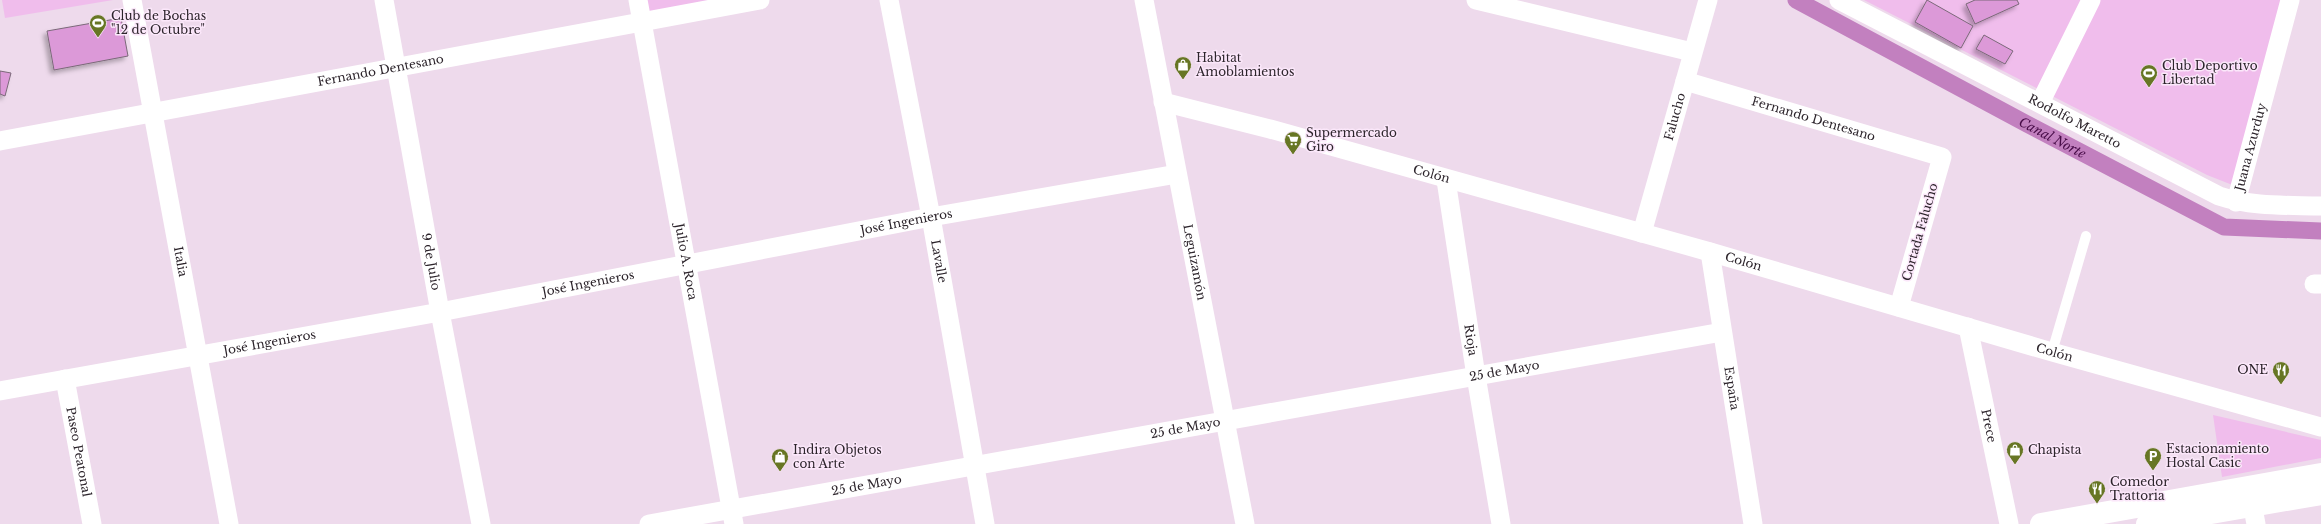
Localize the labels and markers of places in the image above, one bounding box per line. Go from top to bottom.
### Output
place label: Club de Bochas "12 de Octubre" [111,8,206,37]
sports icon: Club de Bochas "12 de Octubre" [88,13,108,38]
place label: Habitat Amoblamientos [1195,50,1294,79]
shop icon: Habitat Amoblamientos [1173,55,1193,80]
place label: Club Deportivo Libertad [2162,58,2258,87]
sports icon: Club Deportivo Libertad [2139,63,2159,88]
place label: Supermercado Giro [1306,125,1397,154]
supermarket icon: Supermercado Giro [1283,130,1303,155]
restaurant icon: ONE [2271,360,2291,385]
place label: ONE [2237,362,2268,377]
shop icon: Chapista [2005,440,2025,465]
place label: Estacionamiento Hostal Casic [2166,441,2269,470]
place label: Indira Objetos con Arte [793,442,882,471]
place label: Chapista [2028,442,2082,457]
parking icon: Estacionamiento Hostal Casic [2143,446,2163,471]
shop icon: Indira Objetos con Arte [770,447,790,472]
place label: Comedor Trattoria [2110,474,2169,503]
restaurant icon: Comedor Trattoria [2087,479,2107,504]

